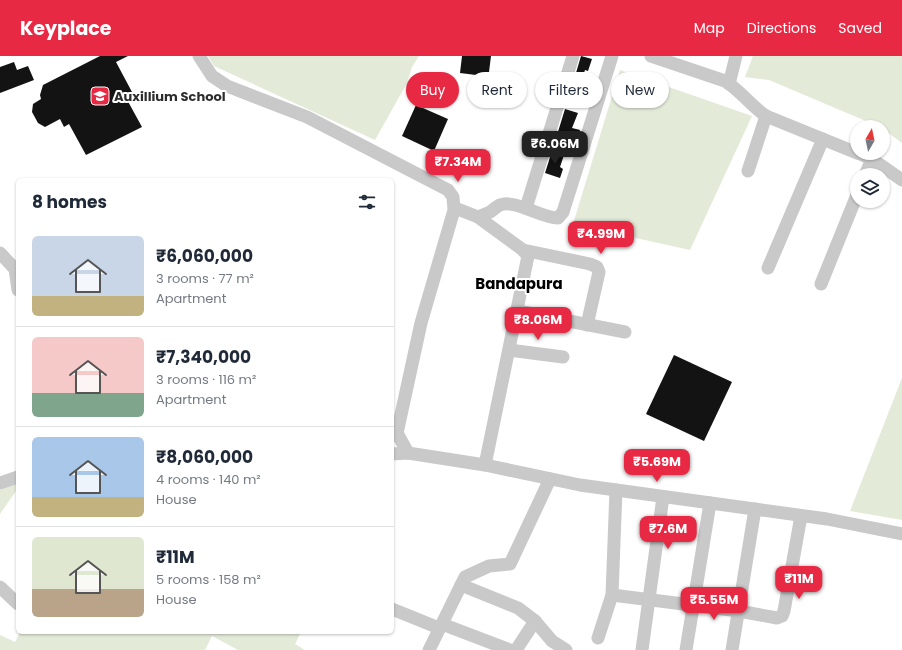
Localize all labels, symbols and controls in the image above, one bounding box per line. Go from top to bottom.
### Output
text: Keyplace [20,15,112,42]
text: Map [694,18,725,38]
text: Directions [747,18,816,38]
text: Saved [838,18,882,38]
chip: Buy [406,72,459,108]
chip: Rent [467,72,527,108]
chip: Filters [535,72,603,108]
chip: New [611,72,669,108]
school or university icon: Auxillium School [89,85,111,107]
place label: Auxillium School [114,87,226,106]
north arrow [850,120,890,160]
map controls [850,120,890,208]
pin: ₹6.06M [522,131,588,165]
text: ₹6.06M [531,134,579,153]
pin: ₹7.34M [425,149,491,183]
text: ₹7.34M [435,152,482,171]
button: layers [850,168,890,208]
text: 8 homes [32,190,107,214]
icon: filters [356,191,378,213]
pin: ₹4.99M [568,221,634,255]
text: ₹4.99M [577,224,625,243]
text: ₹6,060,000 [156,244,253,268]
icon: home [64,252,112,300]
text: 3 rooms · 77 m² [156,269,254,288]
district label: Bandapura [475,273,563,294]
text: Apartment [156,289,226,308]
pin: ₹8.06M [505,307,571,341]
text: ₹8.06M [514,310,562,329]
text: ₹7,340,000 [156,345,251,369]
icon: home [64,353,112,401]
text: 3 rooms · 116 m² [156,370,256,389]
text: Apartment [156,390,226,409]
text: ₹8,060,000 [156,445,253,469]
pin: ₹5.69M [624,449,690,483]
text: ₹5.69M [633,452,681,471]
icon: home [64,453,112,501]
text: 4 rooms · 140 m² [156,470,261,489]
text: House [156,490,196,509]
pin: ₹7.6M [640,516,696,550]
text: ₹7.6M [649,519,687,538]
text: ₹11M [156,545,195,569]
icon: home [64,553,112,601]
pin: ₹11M [775,566,823,600]
text: ₹11M [784,569,814,588]
text: 5 rooms · 158 m² [156,570,261,589]
pin: ₹5.55M [681,587,747,621]
text: House [156,590,196,609]
text: ₹5.55M [690,590,738,609]

